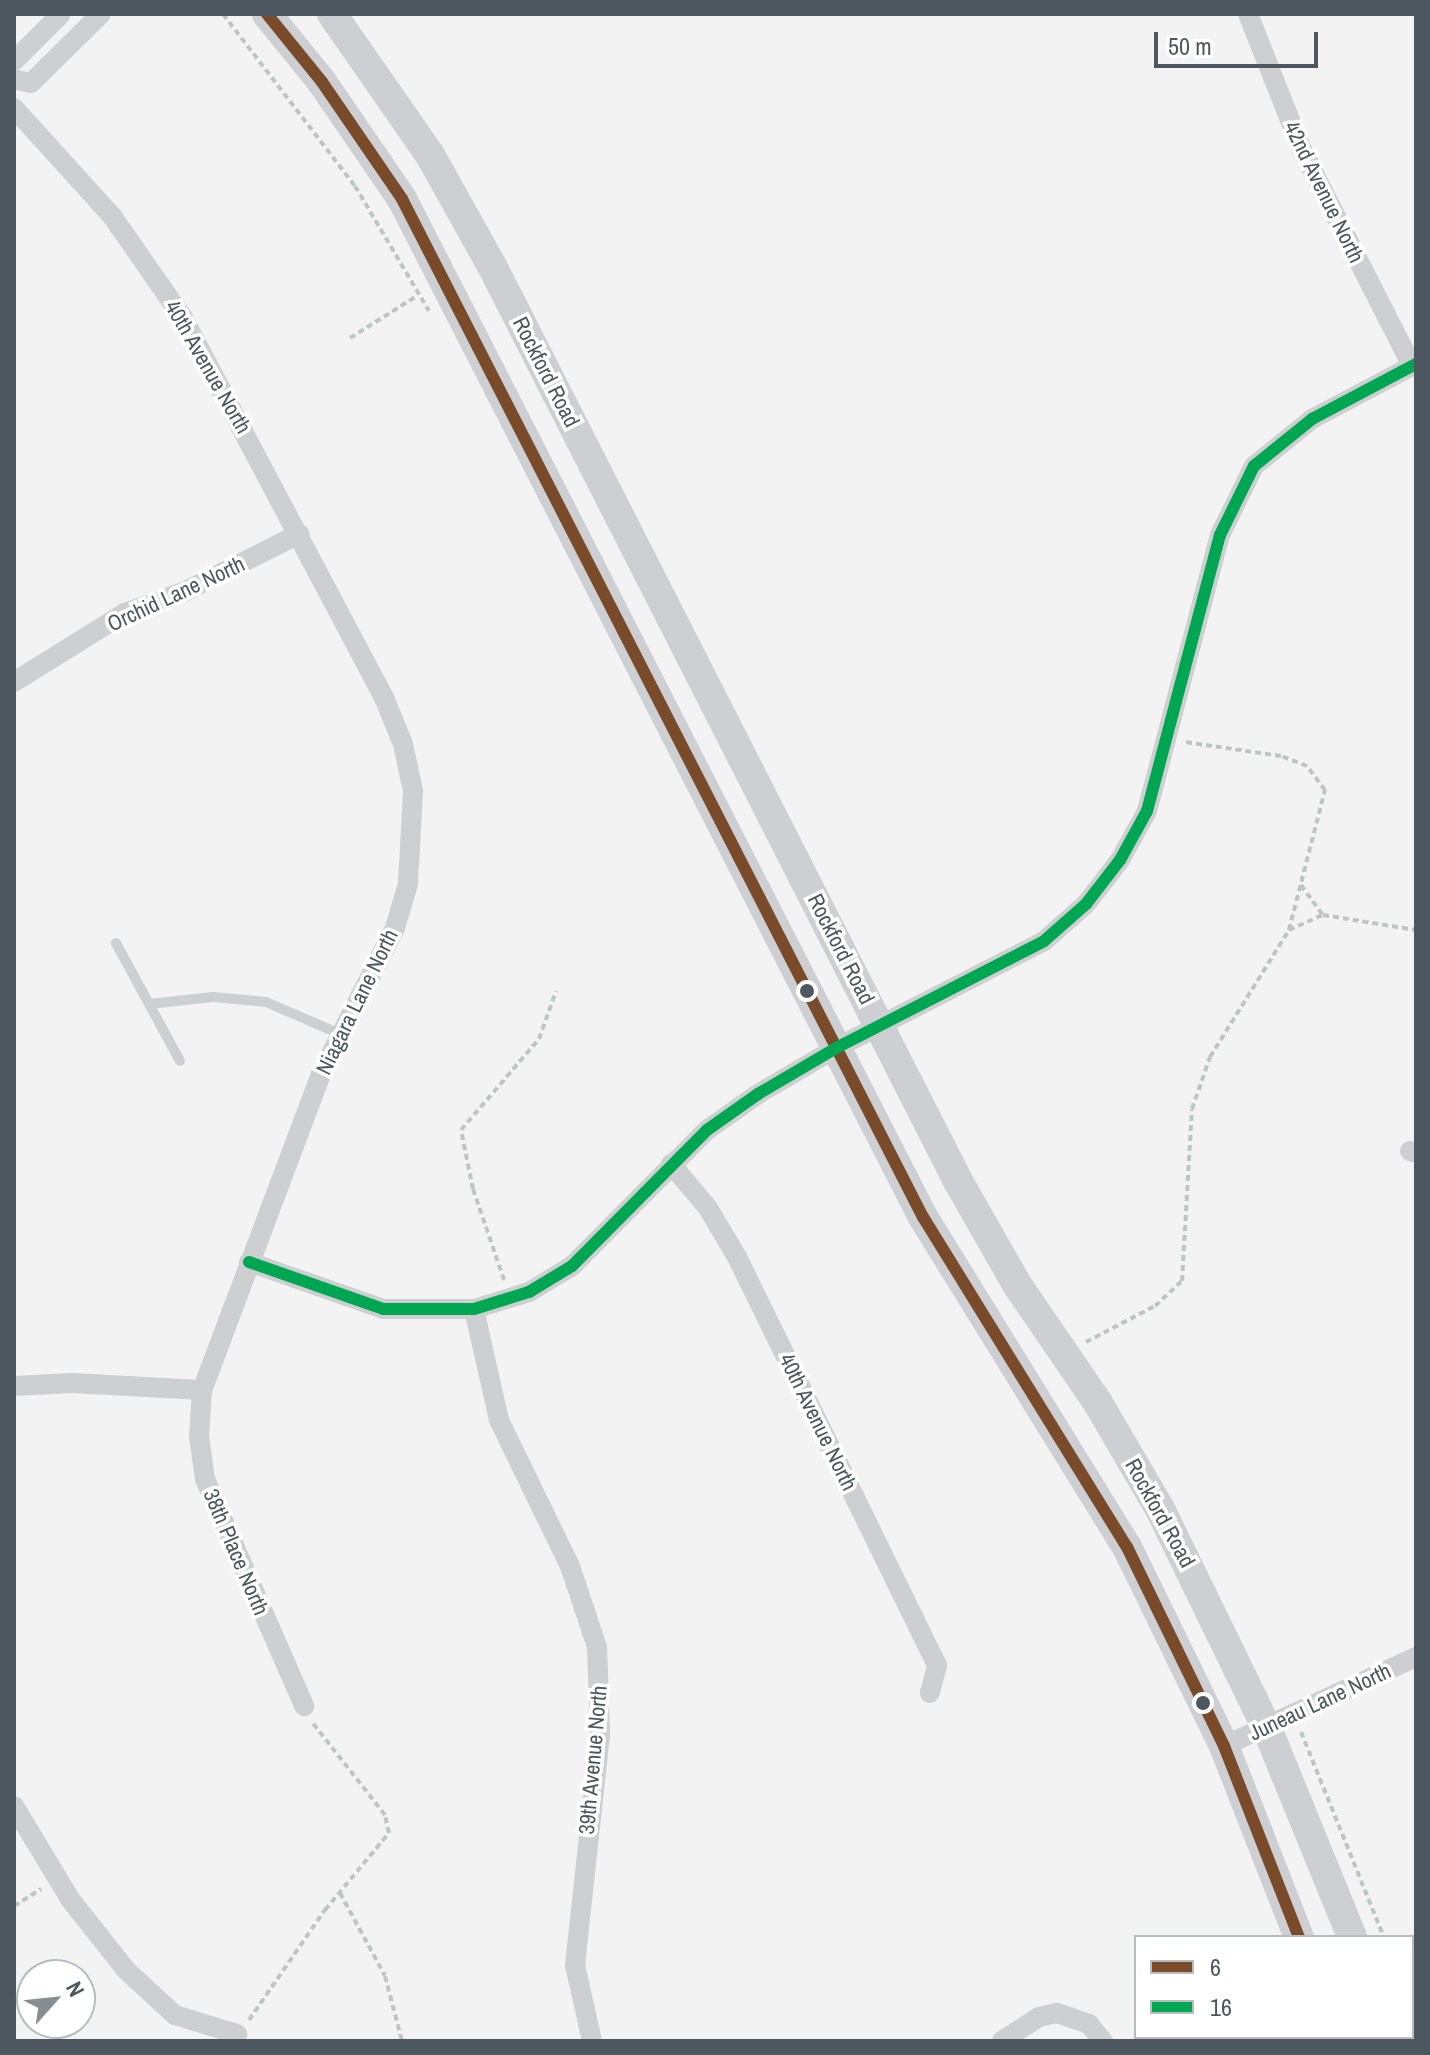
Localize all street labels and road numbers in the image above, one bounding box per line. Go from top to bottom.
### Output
street label: 42nd Avenue North [1278,116,1370,268]
street label: 40th Avenue North [159,295,257,439]
street label: Rockford Road [507,312,585,432]
street label: Orchid Lane North [103,551,249,637]
street label: Rockford Road [802,889,880,1009]
street label: Niagara Lane North [310,925,404,1079]
street label: 40th Avenue North [773,1349,863,1495]
street label: Rockford Road [1119,1454,1201,1572]
street label: 38th Place North [198,1485,274,1619]
street label: Juneau Lane North [1245,1658,1395,1746]
street label: 39th Avenue North [573,1684,613,1836]

